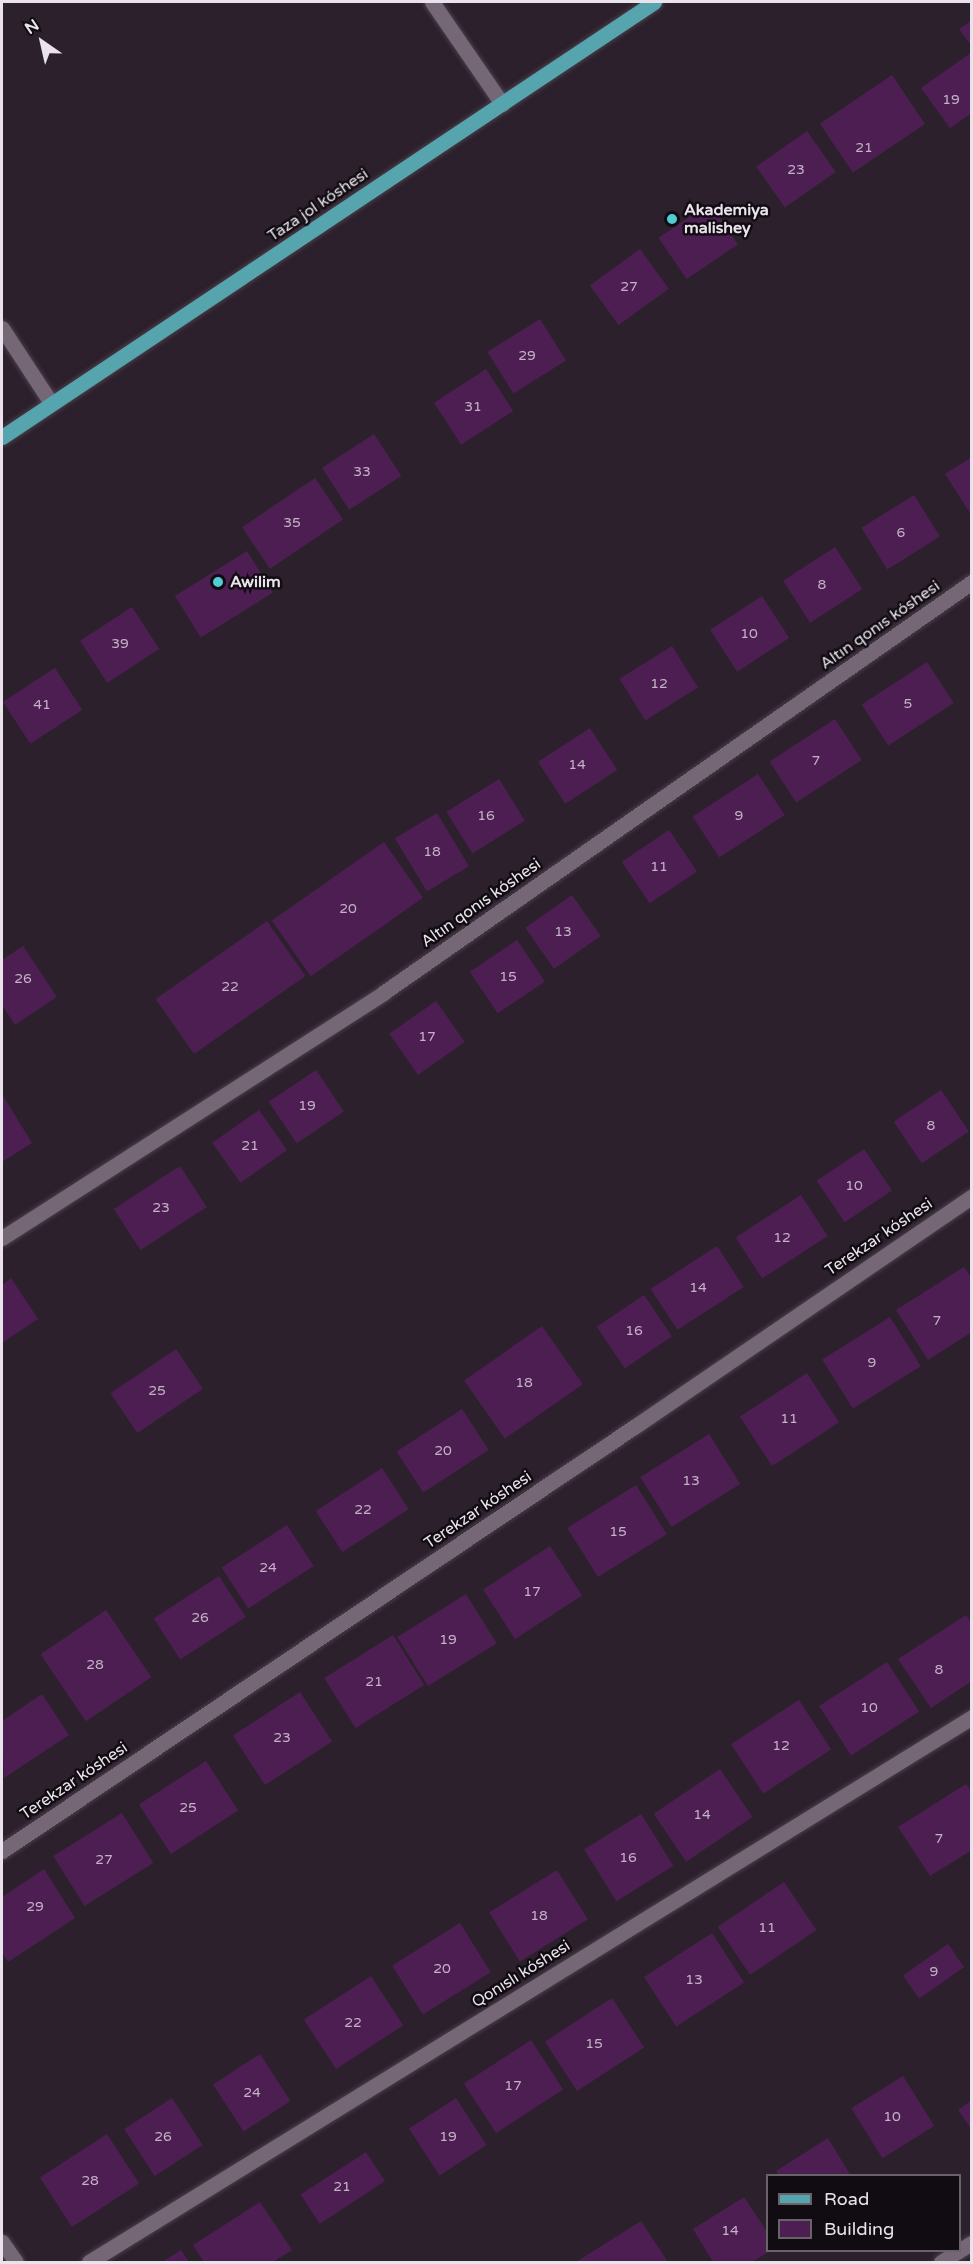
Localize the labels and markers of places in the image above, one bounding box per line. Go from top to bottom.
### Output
place label: Akademiya malishey [684,200,769,238]
marker: Akademiya malishey [665,212,679,226]
place label: Awilim [230,572,281,592]
marker: Awilim [211,575,225,589]

